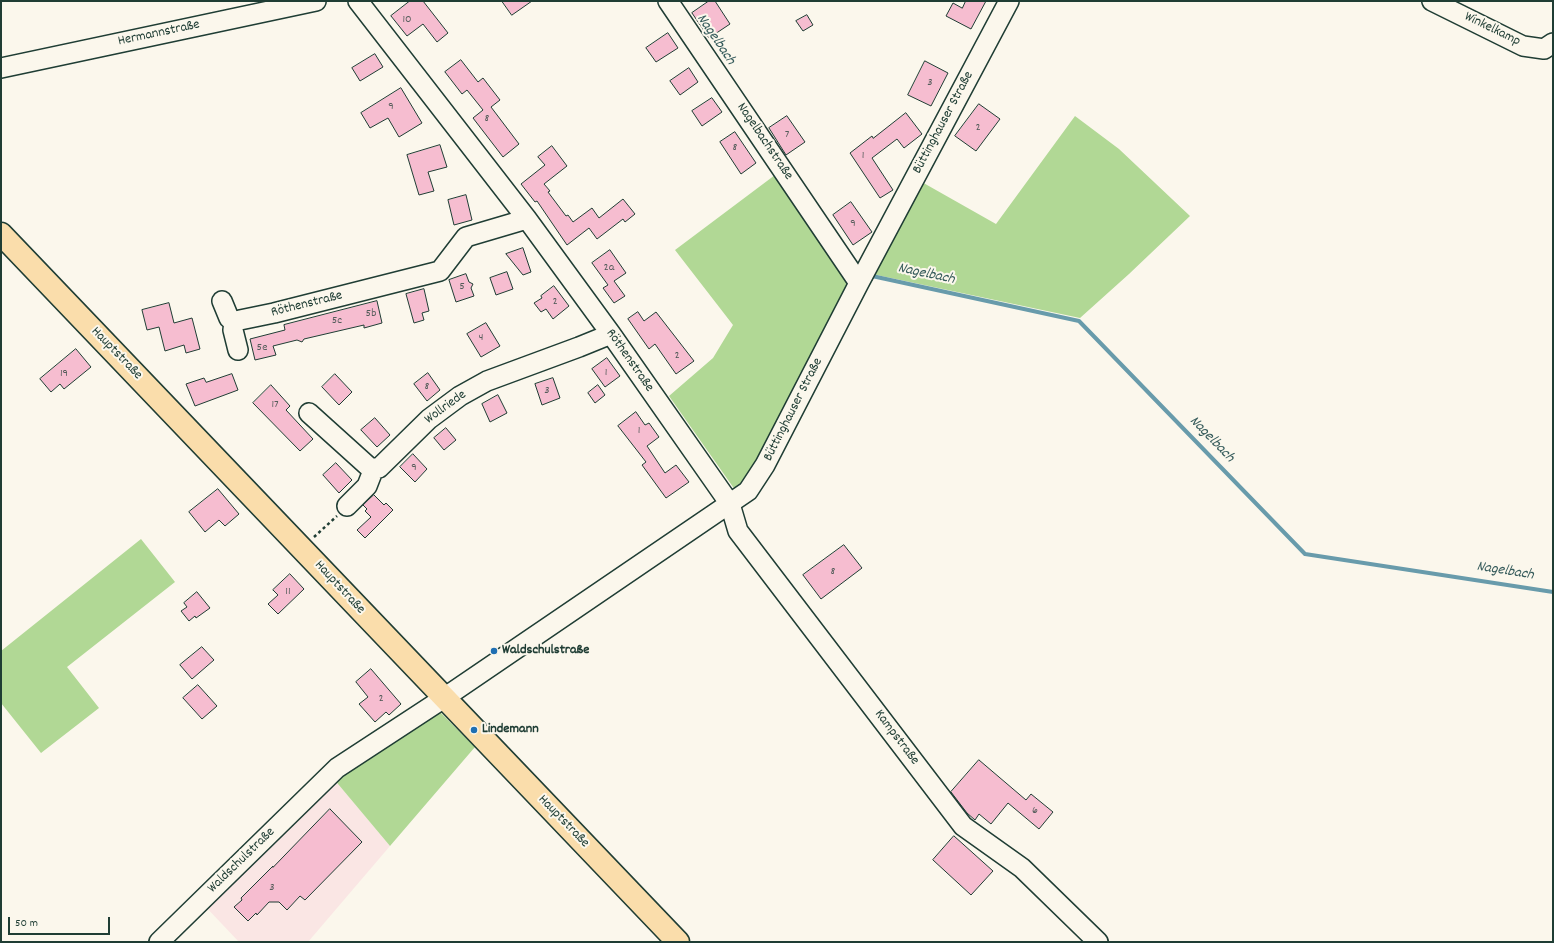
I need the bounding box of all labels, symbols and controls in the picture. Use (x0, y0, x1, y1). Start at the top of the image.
street label: Winkelkamp (1461, 9, 1523, 51)
water label: Nagelbach (691, 11, 739, 69)
house number: 10 (402, 13, 412, 27)
street label: Hermannstraße (117, 17, 201, 51)
street label: Büttinghauser Straße (910, 69, 978, 177)
house number: 3 (927, 76, 933, 90)
house number: 9 (388, 100, 394, 114)
street label: Nagelbachstraße (732, 100, 796, 184)
house number: 8 (485, 112, 489, 126)
house number: 2 (975, 121, 981, 135)
house number: 7 (785, 128, 789, 142)
house number: 8 (733, 141, 737, 155)
house number: 1 (862, 149, 864, 163)
house number: 9 (850, 217, 856, 231)
water label: Nagelbach (896, 260, 956, 290)
house number: 2a (604, 261, 614, 275)
house number: 5 (459, 280, 465, 294)
street label: Röthenstraße (270, 288, 344, 322)
house number: 2 (552, 295, 558, 309)
house number: 5b (366, 307, 376, 321)
house number: 5c (332, 314, 342, 328)
street label: Hauptstraße (87, 324, 145, 384)
street label: Röthenstraße (601, 326, 657, 396)
house number: 4 (479, 331, 483, 345)
house number: 5e (257, 341, 267, 355)
house number: 2 (674, 349, 680, 363)
street label: Büttinghauser Straße (761, 356, 827, 464)
house number: 1 (605, 366, 607, 380)
house number: 19 (60, 367, 68, 381)
house number: 8 (425, 380, 429, 394)
house number: 3 (544, 384, 550, 398)
street label: Wollriede (422, 387, 470, 429)
house number: 17 (271, 398, 279, 412)
water label: Nagelbach (1185, 413, 1237, 467)
house number: 1 (638, 424, 640, 438)
house number: 9 (411, 461, 417, 475)
street label: Hauptstraße (310, 558, 368, 618)
water label: Nagelbach (1475, 559, 1535, 585)
house number: 8 (831, 565, 835, 579)
house number: 11 (285, 585, 291, 599)
place label: Waldschulstraße (502, 643, 589, 659)
marker: Waldschulstraße (489, 646, 499, 656)
house number: 2 (378, 692, 384, 706)
street label: Kampstraße (870, 707, 922, 769)
place label: Lindemann (482, 722, 539, 738)
marker: Lindemann (469, 725, 479, 735)
street label: Hauptstraße (534, 792, 592, 852)
house number: 6 (1032, 804, 1038, 818)
street label: Waldschulstraße (205, 825, 279, 897)
house number: 3 (269, 881, 275, 895)
scale bar (10, 909, 112, 935)
text: 50 m (15, 915, 38, 932)

